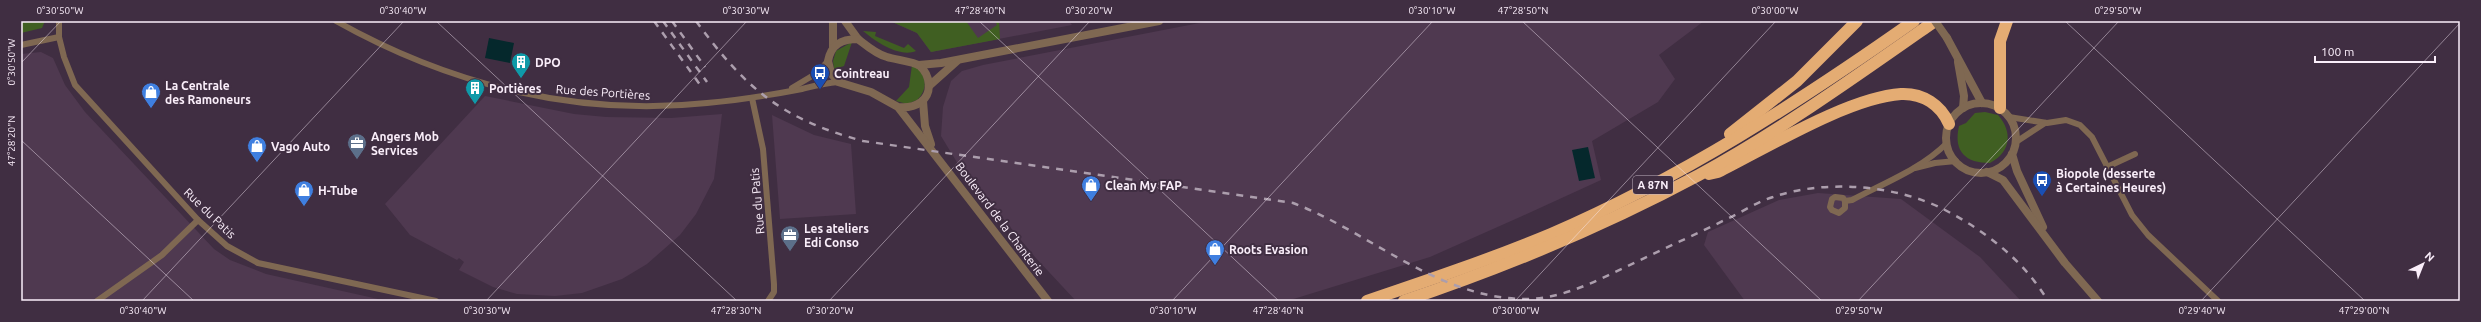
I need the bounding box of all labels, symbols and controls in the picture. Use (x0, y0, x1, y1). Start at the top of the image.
text: 0°30'50"W (36, 5, 84, 16)
text: 0°30'40"W (379, 5, 427, 16)
text: 0°30'30"W (722, 5, 770, 16)
text: 47°28'40"N (955, 5, 1005, 16)
text: 0°30'20"W (1065, 5, 1113, 16)
text: 0°30'10"W (1408, 5, 1456, 16)
text: 47°28'50"N (1498, 5, 1548, 16)
text: 0°30'00"W (1751, 5, 1799, 16)
text: 0°29'50"W (2094, 5, 2142, 16)
text: 0°30'50"W (6, 38, 17, 86)
scale bar (2315, 38, 2435, 64)
text: 100 m (2321, 45, 2354, 58)
building icon: DPO (510, 51, 532, 79)
place label: DPO (535, 56, 561, 69)
bus stop icon: Cointreau (809, 62, 831, 90)
place label: Cointreau (834, 67, 890, 80)
building icon: Portières (464, 77, 486, 105)
place label: La Centrale des Ramoneurs (165, 79, 251, 106)
shop icon: La Centrale des Ramoneurs (140, 81, 162, 109)
place label: Portières (489, 82, 542, 95)
street label: Rue des Portières (555, 82, 651, 102)
text: 47°28'20"N (6, 116, 17, 166)
place label: Angers Mob Services (371, 130, 439, 157)
office icon: Angers Mob Services (346, 132, 368, 160)
shop icon: Vago Auto (246, 135, 268, 163)
place label: Vago Auto (271, 140, 330, 153)
street label: Boulevard de la Chanterie (953, 160, 1047, 278)
street label: Rue du Patis (748, 167, 766, 235)
place label: Biopole (desserte à Certaines Heures) (2056, 167, 2166, 195)
bus stop icon: Biopole (desserte à Certaines Heures) (2031, 169, 2053, 197)
shop icon: Clean My FAP (1080, 174, 1102, 202)
road number: A 87N (1633, 176, 1673, 194)
shop icon: H-Tube (293, 179, 315, 207)
place label: Clean My FAP (1105, 179, 1182, 192)
place label: H-Tube (318, 184, 358, 197)
street label: Rue du Patis (182, 185, 238, 241)
place label: Les ateliers Edi Conso (804, 222, 869, 249)
office icon: Les ateliers Edi Conso (779, 224, 801, 252)
shop icon: Roots Evasion (1204, 238, 1226, 266)
place label: Roots Evasion (1229, 243, 1308, 256)
north arrow (2403, 244, 2443, 284)
text: N (2423, 249, 2437, 264)
text: 0°30'40"W (119, 305, 167, 316)
text: 0°30'30"W (463, 305, 511, 316)
text: 47°28'30"N (711, 305, 761, 316)
text: 0°30'20"W (806, 305, 854, 316)
text: 0°30'10"W (1149, 305, 1197, 316)
text: 47°28'40"N (1253, 305, 1303, 316)
text: 0°30'00"W (1492, 305, 1540, 316)
text: 0°29'50"W (1835, 305, 1883, 316)
text: 0°29'40"W (2178, 305, 2226, 316)
text: 47°29'00"N (2339, 305, 2389, 316)

